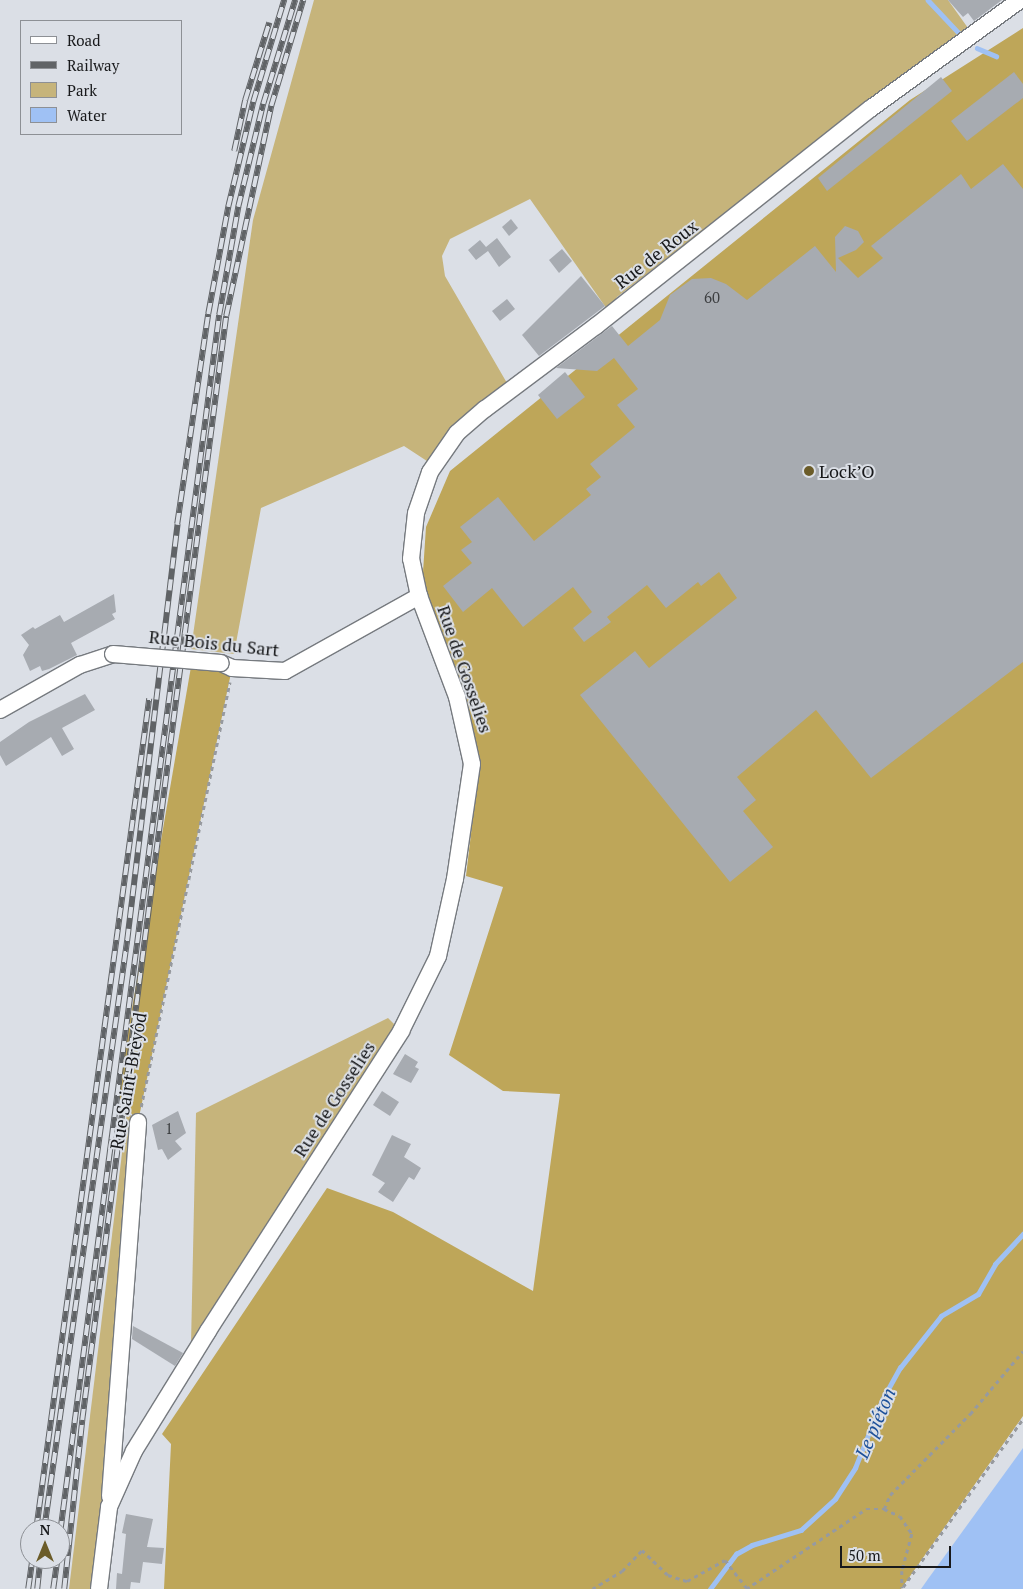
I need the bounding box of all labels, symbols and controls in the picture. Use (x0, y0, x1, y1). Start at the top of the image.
legend (20, 20, 182, 135)
text: Road (67, 30, 100, 50)
text: Railway (67, 55, 119, 75)
text: Park (67, 80, 97, 100)
text: Water (67, 105, 106, 125)
street label: Rue de Roux (610, 215, 702, 293)
house number: 60 (704, 289, 720, 307)
place label: Lock’O (819, 460, 875, 482)
marker: Lock’O (803, 465, 815, 477)
street label: Rue de Gosselies (433, 602, 497, 736)
street label: Rue Bois du Sart (148, 625, 280, 661)
street label: Rue Saint-Brèyôd (105, 1011, 151, 1151)
street label: Rue de Gosselies (289, 1037, 379, 1161)
house number: 1 (165, 1120, 173, 1138)
water label: Le piéton (850, 1384, 900, 1462)
north arrow (20, 1519, 70, 1569)
text: N (40, 1520, 50, 1539)
scale bar (843, 1536, 954, 1568)
text: 50 m (848, 1545, 881, 1565)

